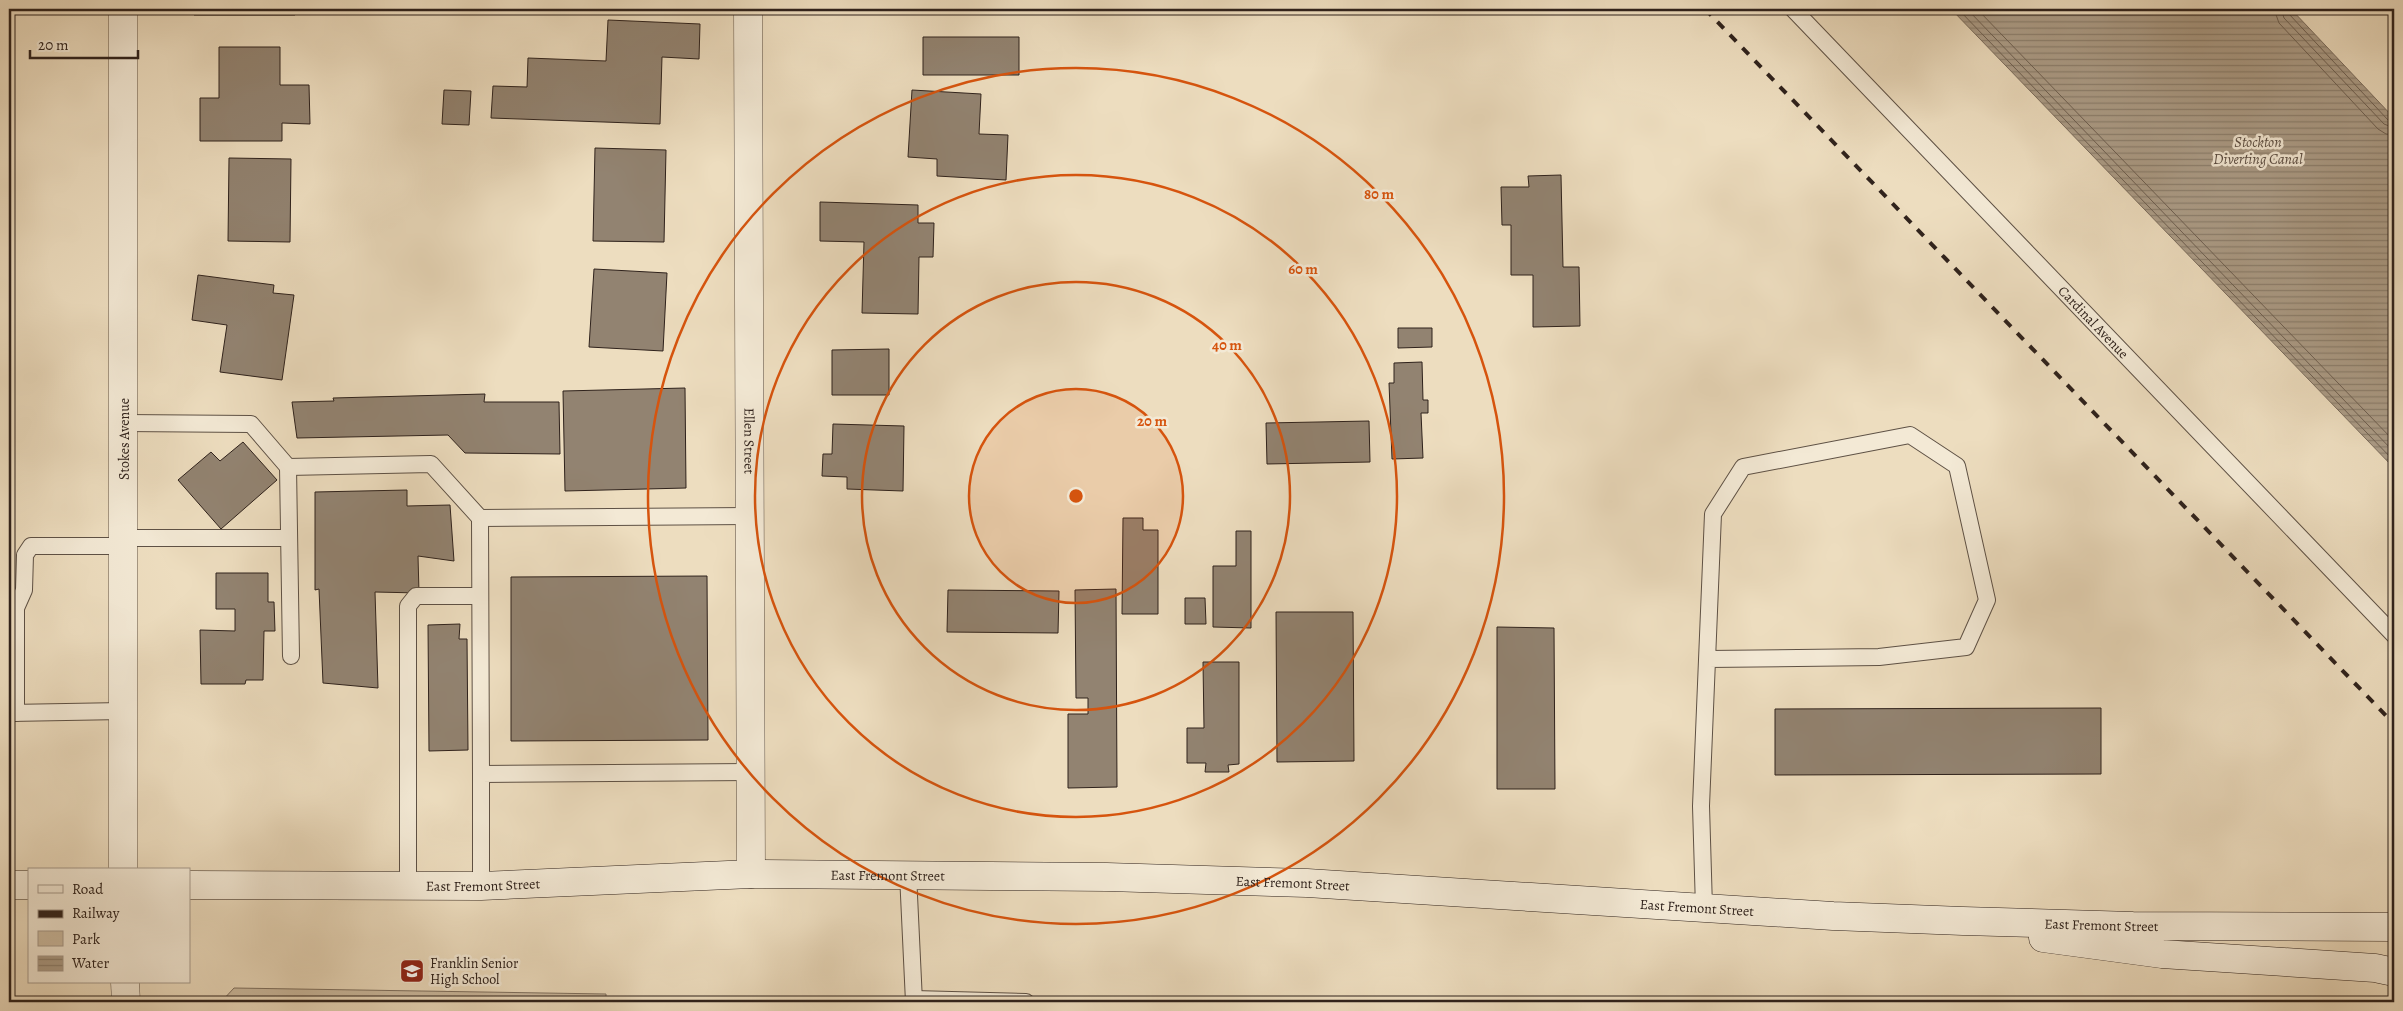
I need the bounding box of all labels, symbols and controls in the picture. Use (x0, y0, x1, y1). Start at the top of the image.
scale bar (30, 28, 138, 60)
text: 20 m (38, 35, 69, 55)
water label: Stockton Diverting Canal (2213, 132, 2303, 169)
text: 80 m (1364, 184, 1394, 204)
text: 60 m (1288, 259, 1318, 279)
street label: Cardinal Avenue (2054, 282, 2133, 363)
text: 40 m (1212, 335, 1242, 355)
street label: Stokes Avenue (115, 398, 134, 480)
street label: Ellen Street (740, 408, 759, 475)
text: 20 m (1137, 411, 1167, 431)
centre of rings (1067, 487, 1085, 505)
street label: East Fremont Street (831, 865, 945, 885)
legend (28, 868, 190, 984)
street label: East Fremont Street (1235, 871, 1351, 895)
street label: East Fremont Street (426, 874, 541, 896)
text: Road (72, 879, 104, 899)
street label: East Fremont Street (1639, 894, 1755, 921)
text: Railway (72, 903, 120, 923)
street label: East Fremont Street (2044, 914, 2159, 936)
text: Park (72, 929, 101, 949)
text: Water (71, 953, 109, 973)
place label: Franklin Senior High School (430, 954, 519, 989)
school or university icon: Franklin Senior High School (399, 958, 425, 984)

